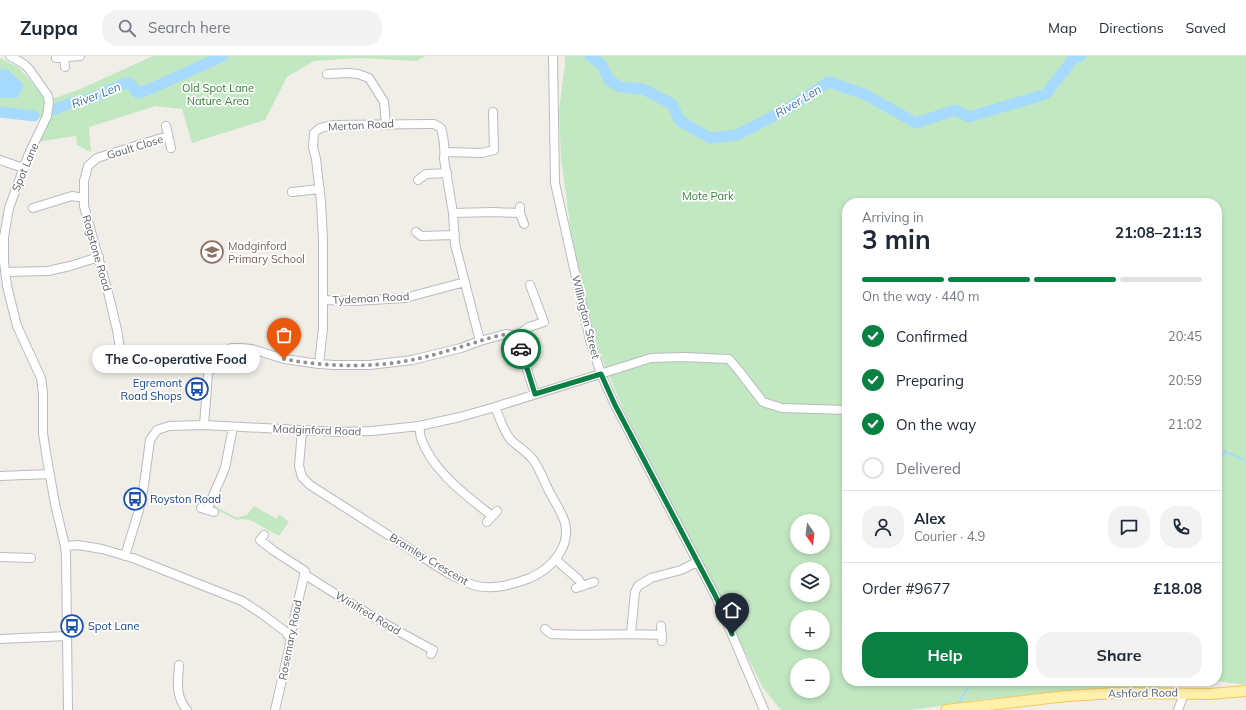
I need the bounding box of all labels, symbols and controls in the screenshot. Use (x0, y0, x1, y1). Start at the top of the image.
search box (102, 10, 382, 46)
text: Zuppa (20, 16, 78, 40)
icon: search (116, 17, 138, 39)
text: Search here (148, 18, 230, 37)
text: Map (1048, 19, 1077, 37)
text: Directions (1099, 19, 1164, 37)
text: Saved (1186, 19, 1226, 37)
water label: River Len (69, 79, 123, 111)
park label: Old Spot Lane Nature Area (182, 81, 254, 108)
water label: River Len (772, 81, 824, 121)
street label: Merton Road (328, 116, 394, 134)
street label: Gault Close (105, 132, 165, 162)
street label: Spot Lane (9, 141, 41, 193)
park label: Mote Park (682, 189, 734, 203)
text: Arriving in (862, 209, 924, 225)
street label: Ragstone Road (79, 213, 115, 293)
text: 3 min (862, 223, 931, 256)
text: 21:08–21:13 (1115, 223, 1202, 242)
school or university icon: Madginford Primary School (199, 239, 225, 265)
place label: Madginford Primary School (228, 239, 305, 266)
street label: Willington Street (569, 274, 603, 360)
text: On the way · 440 m (862, 288, 979, 304)
street label: Tydeman Road (332, 289, 410, 307)
pin (267, 318, 301, 359)
icon: bag (273, 324, 295, 346)
icon: check (862, 325, 884, 347)
text: Confirmed (896, 327, 967, 346)
text: 20:45 (1168, 328, 1202, 344)
courier (501, 329, 541, 369)
icon: car (510, 338, 532, 360)
callout: The Co-operative Food (92, 345, 260, 373)
text: The Co-operative Food (105, 351, 247, 367)
icon: check (862, 369, 884, 391)
text: Preparing (896, 371, 964, 390)
text: 20:59 (1168, 372, 1202, 388)
place label: Egremont Road Shops (121, 376, 182, 403)
bus stop icon: Egremont Road Shops (184, 376, 210, 402)
icon: check (862, 413, 884, 435)
text: On the way (896, 415, 976, 434)
text: 21:02 (1168, 416, 1202, 432)
street label: Madginford Road (273, 421, 361, 439)
text: Delivered (896, 459, 961, 478)
bus stop icon: Royston Road (122, 486, 148, 512)
place label: Royston Road (150, 492, 221, 506)
button: person (862, 506, 904, 548)
button: chat (1108, 506, 1150, 548)
button: phone (1160, 506, 1202, 548)
text: Alex (914, 509, 946, 528)
north arrow (790, 514, 830, 554)
map controls (790, 514, 830, 698)
text: Courier · 4.9 (914, 528, 985, 544)
street label: Bramley Crescent (387, 530, 471, 588)
button: layers (790, 562, 830, 602)
text: Order #9677 (862, 579, 950, 598)
text: £18.08 (1153, 579, 1202, 598)
street label: Winifred Road (333, 588, 403, 638)
pin (715, 593, 749, 634)
street label: Rosemary Road (275, 599, 305, 681)
icon: home (721, 599, 743, 621)
button: + (790, 610, 830, 650)
bus stop icon: Spot Lane (59, 613, 85, 639)
place label: Spot Lane (88, 619, 139, 633)
button: Help (862, 632, 1028, 678)
button: Share (1036, 632, 1202, 678)
button: − (790, 658, 830, 698)
street label: Ashford Road (1108, 685, 1178, 701)

